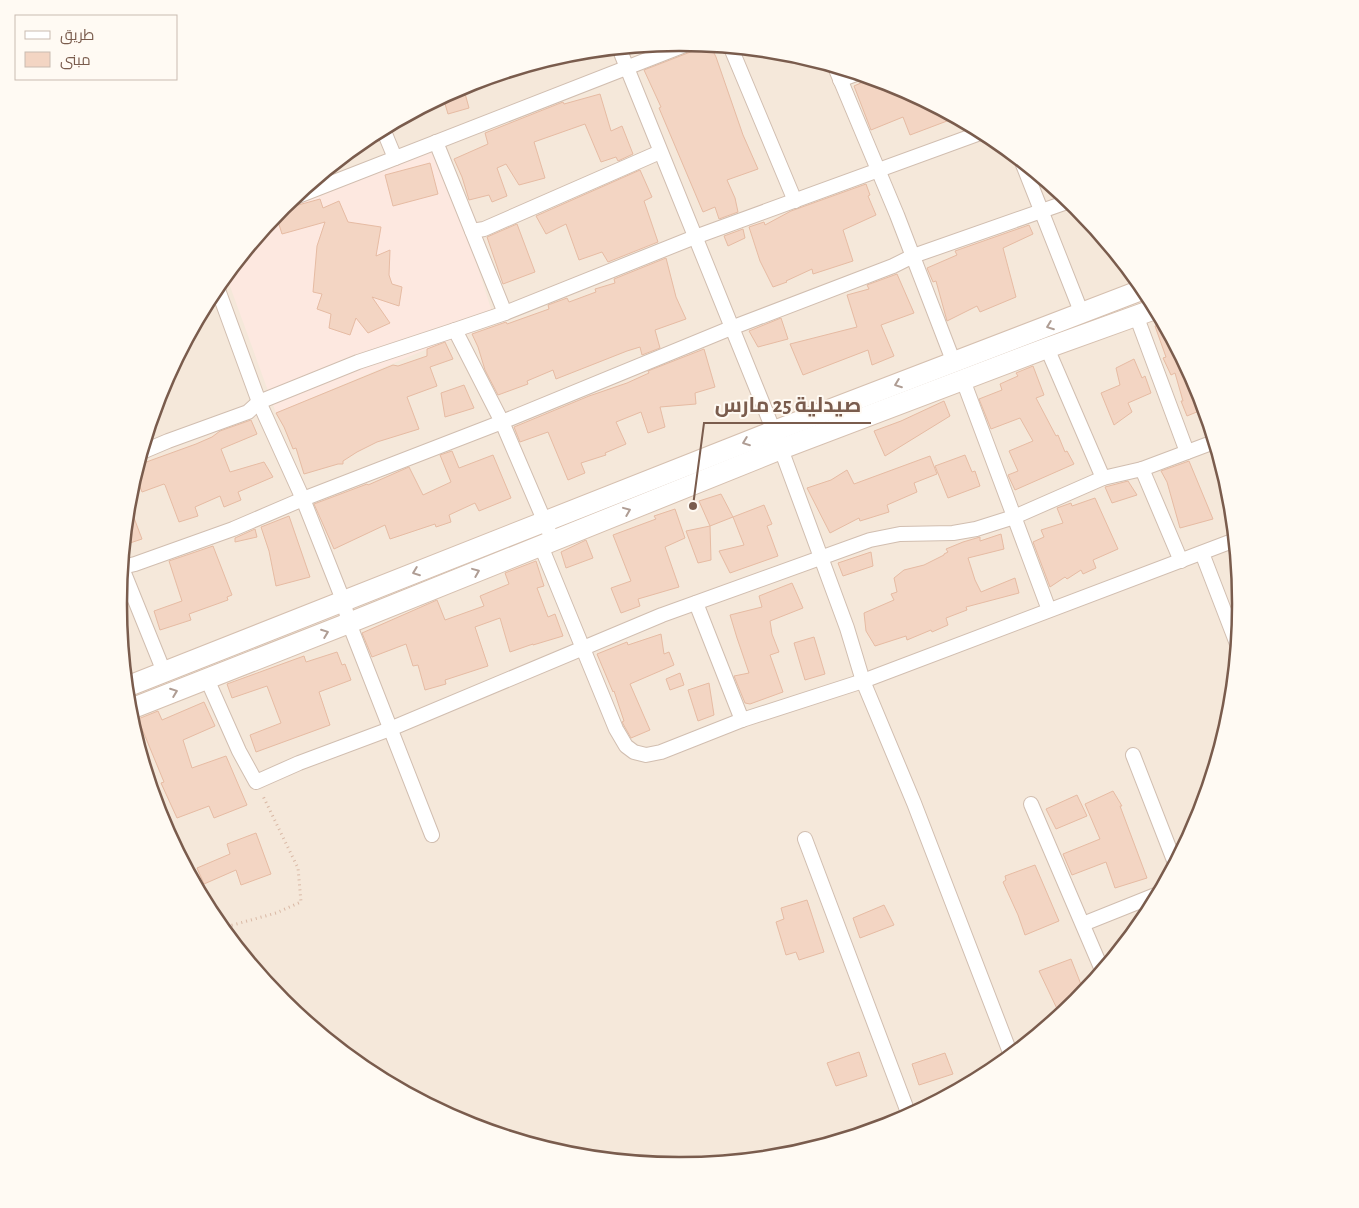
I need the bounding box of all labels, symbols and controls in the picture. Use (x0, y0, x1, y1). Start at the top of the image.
legend (15, 15, 178, 80)
text: طريق (60, 28, 94, 45)
text: مبنى (60, 53, 91, 70)
one-way arrow (1046, 320, 1055, 330)
one-way arrow (894, 378, 903, 388)
callout: صيدلية 25 مارس (704, 387, 871, 423)
text: صيدلية 25 مارس (715, 395, 861, 417)
one-way arrow (742, 436, 751, 446)
one-way arrow (622, 507, 630, 517)
one-way arrow (412, 566, 421, 576)
one-way arrow (471, 568, 480, 578)
one-way arrow (320, 628, 329, 639)
one-way arrow (169, 688, 178, 698)

